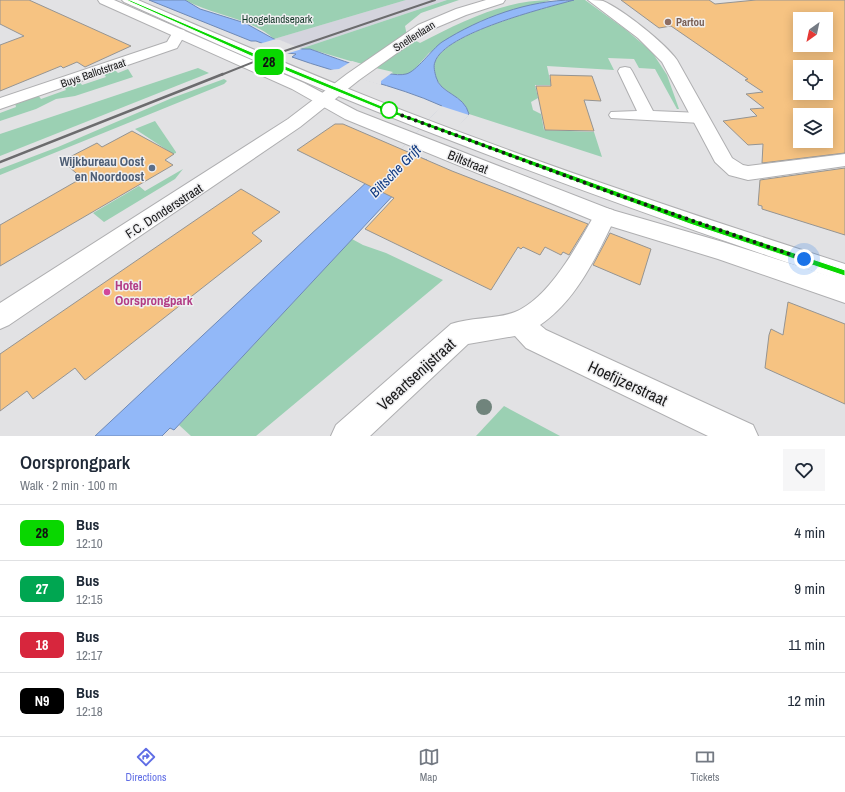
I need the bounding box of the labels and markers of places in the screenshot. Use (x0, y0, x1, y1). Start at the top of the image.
place label: Partou (676, 15, 705, 29)
marker: Partou (663, 17, 673, 27)
unlabelled marker (380, 101, 398, 119)
place label: Wijkbureau Oost en Noordoost (59, 153, 144, 185)
marker: Wijkbureau Oost en Noordoost (147, 163, 157, 173)
place label: Hotel Oorsprongpark (115, 277, 193, 309)
marker: Hotel Oorsprongpark (102, 287, 112, 297)

